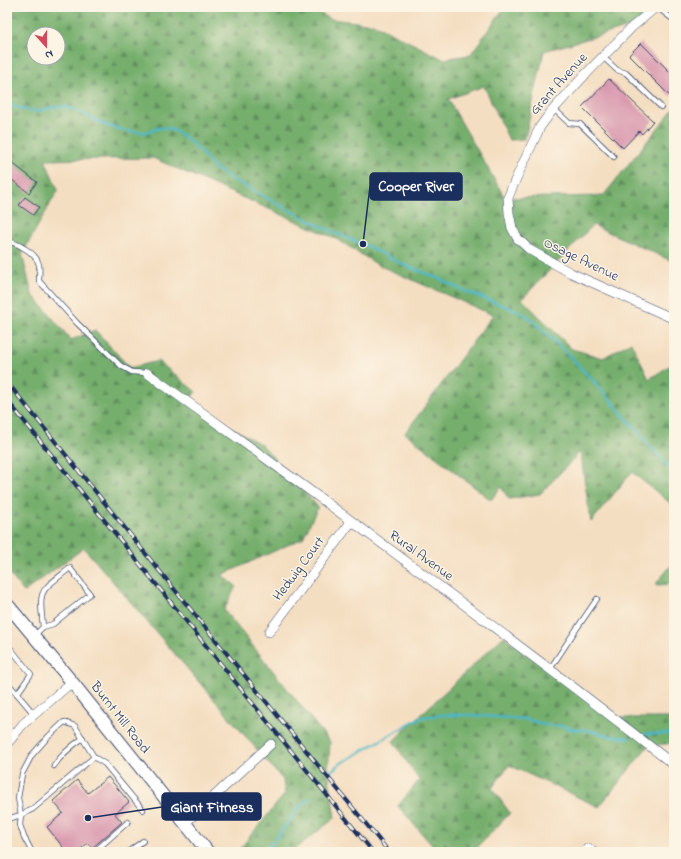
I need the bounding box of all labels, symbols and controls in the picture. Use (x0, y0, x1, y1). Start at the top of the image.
north arrow (26, 26, 66, 66)
text: N (43, 46, 56, 63)
street label: Grant Avenue (525, 48, 593, 120)
callout: Cooper River (370, 173, 462, 200)
text: Cooper River (378, 176, 454, 198)
street label: Osage Avenue (539, 233, 623, 289)
street label: Rural Avenue (384, 525, 458, 587)
street label: Hedwig Court (268, 532, 331, 606)
street label: Burnt Mill Road (84, 677, 155, 759)
callout: Giant Fitness (162, 793, 261, 820)
text: Giant Fitness (170, 797, 254, 819)

